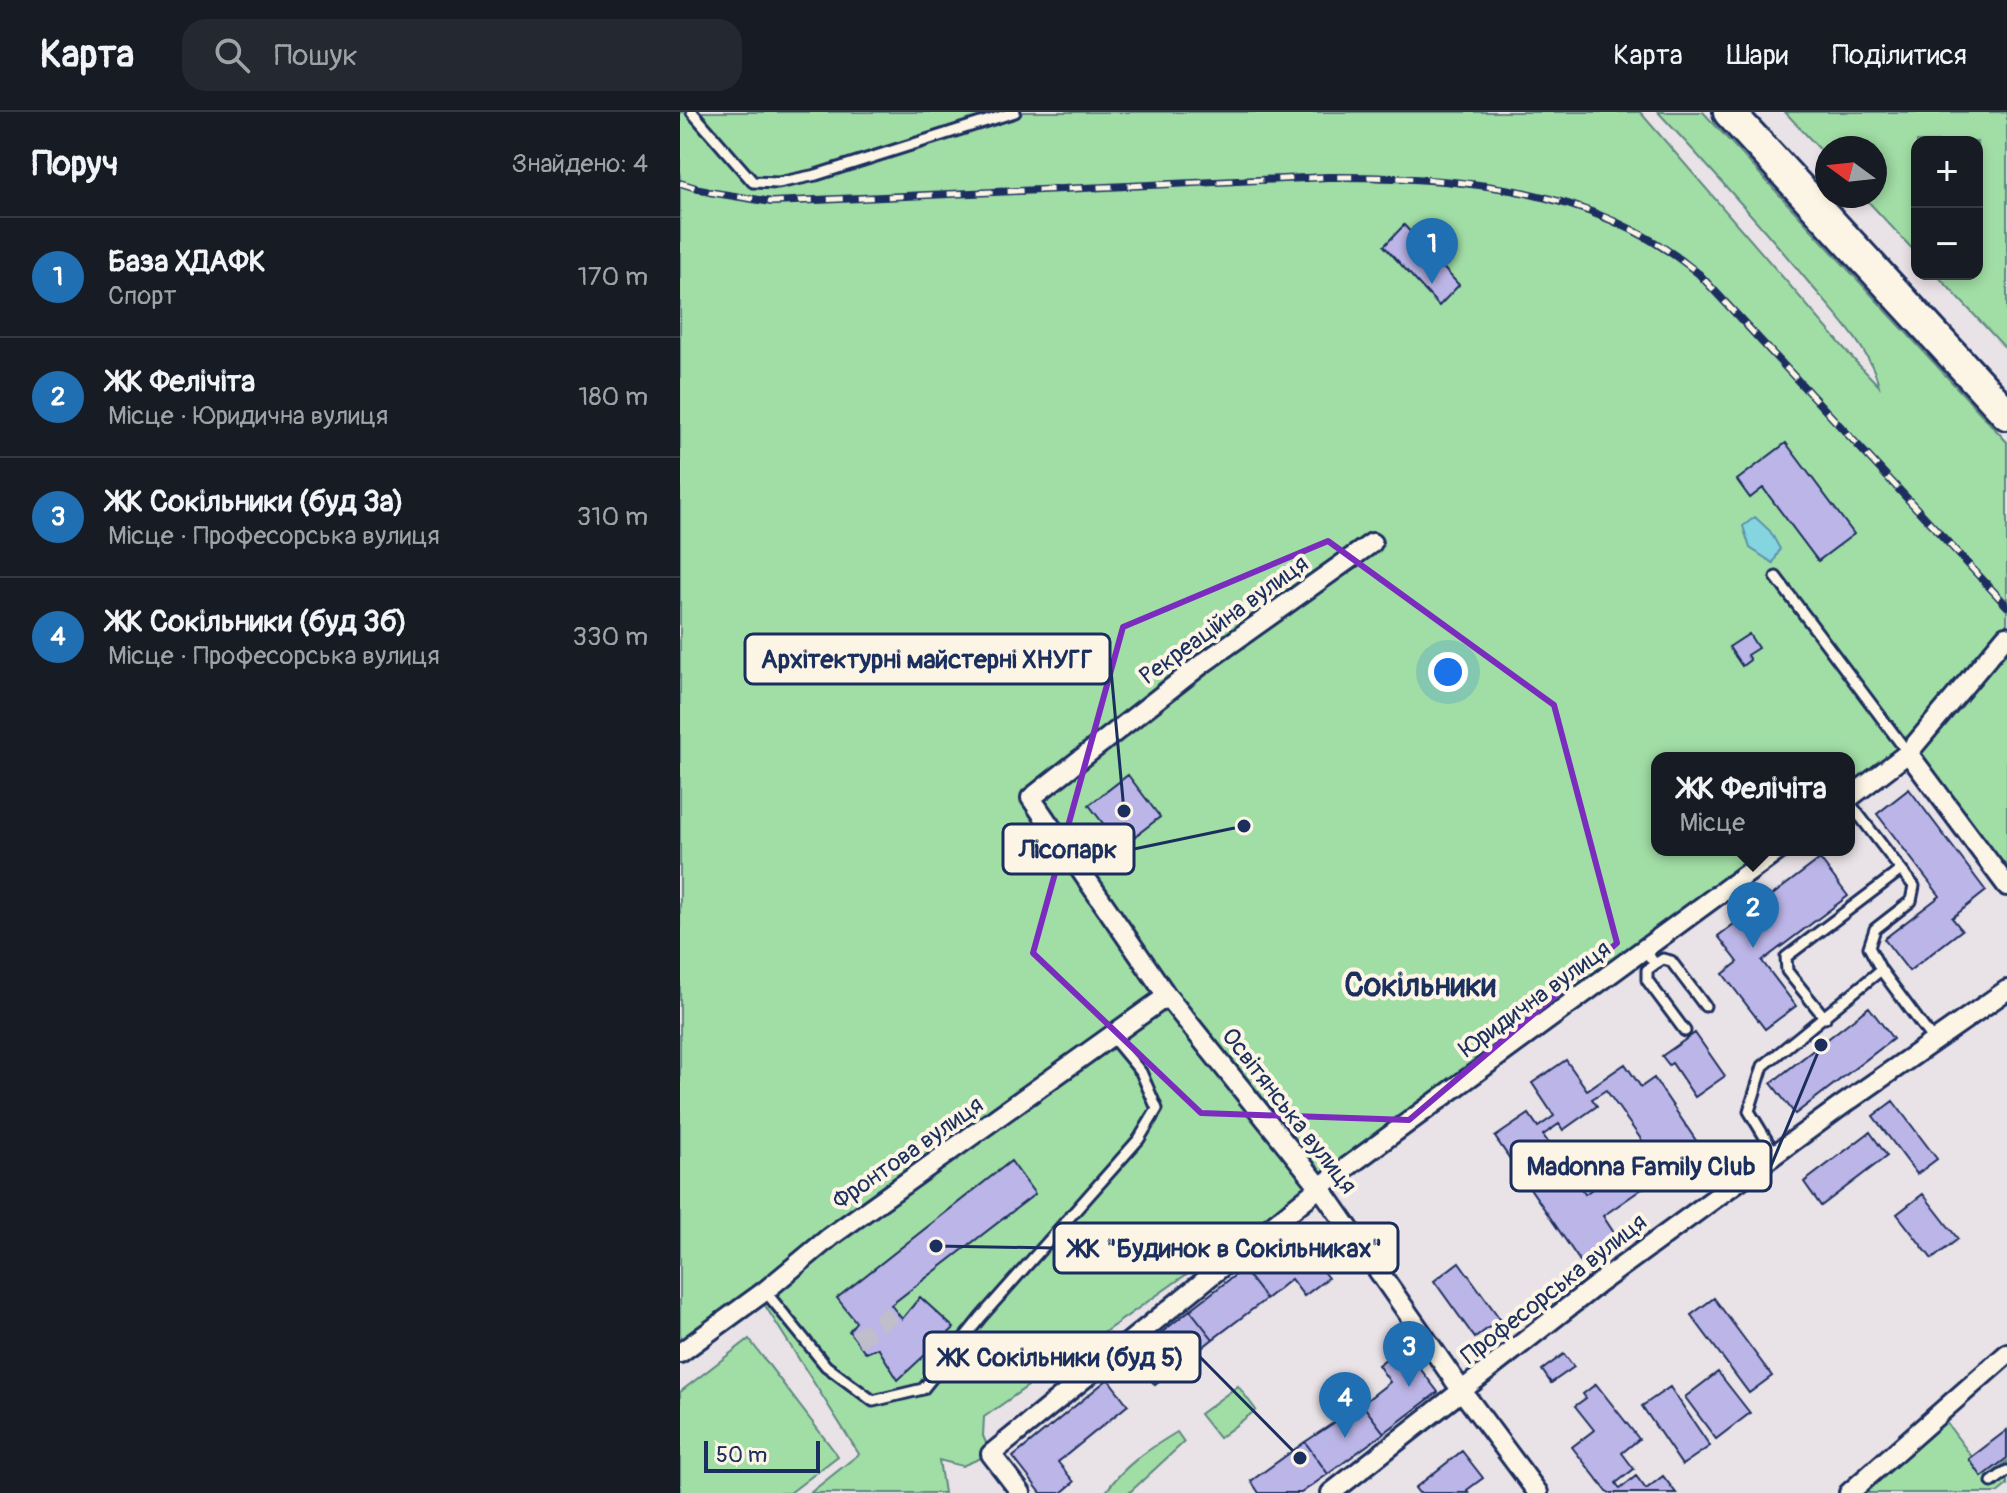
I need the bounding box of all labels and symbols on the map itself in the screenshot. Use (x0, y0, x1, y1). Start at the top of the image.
north arrow (1815, 136, 1887, 208)
pin: 1 (1406, 218, 1458, 284)
street label: Рекреаційна вулиця (1134, 549, 1314, 691)
callout: Архітектурні майстерні ХНУГГ (745, 634, 1110, 684)
text: Архітектурні майстерні ХНУГГ (761, 644, 1093, 676)
your location (1428, 652, 1468, 692)
callout: Лісопарк (1003, 824, 1134, 874)
text: Лісопарк (1018, 834, 1117, 866)
pin: 2 (1727, 882, 1779, 948)
street label: Юридична вулиця (1454, 934, 1616, 1064)
district label: Сокільники (1344, 966, 1497, 1006)
street label: Освітянська вулиця (1215, 1022, 1363, 1200)
street label: Фронтова вулиця (827, 1090, 989, 1216)
callout: Madonna Family Club (1511, 1141, 1771, 1191)
text: Madonna Family Club (1527, 1151, 1756, 1183)
street label: Професорська вулиця (1455, 1208, 1653, 1370)
callout: ЖК "Будинок в Сокільниках" (1054, 1223, 1398, 1273)
text: ЖК "Будинок в Сокільниках" (1066, 1233, 1382, 1265)
pin: 3 (1383, 1321, 1435, 1387)
callout: ЖК Сокільники (буд 5) (924, 1332, 1200, 1382)
text: ЖК Сокільники (буд 5) (936, 1342, 1184, 1374)
pin: 4 (1319, 1372, 1371, 1438)
scale bar (704, 1437, 820, 1473)

